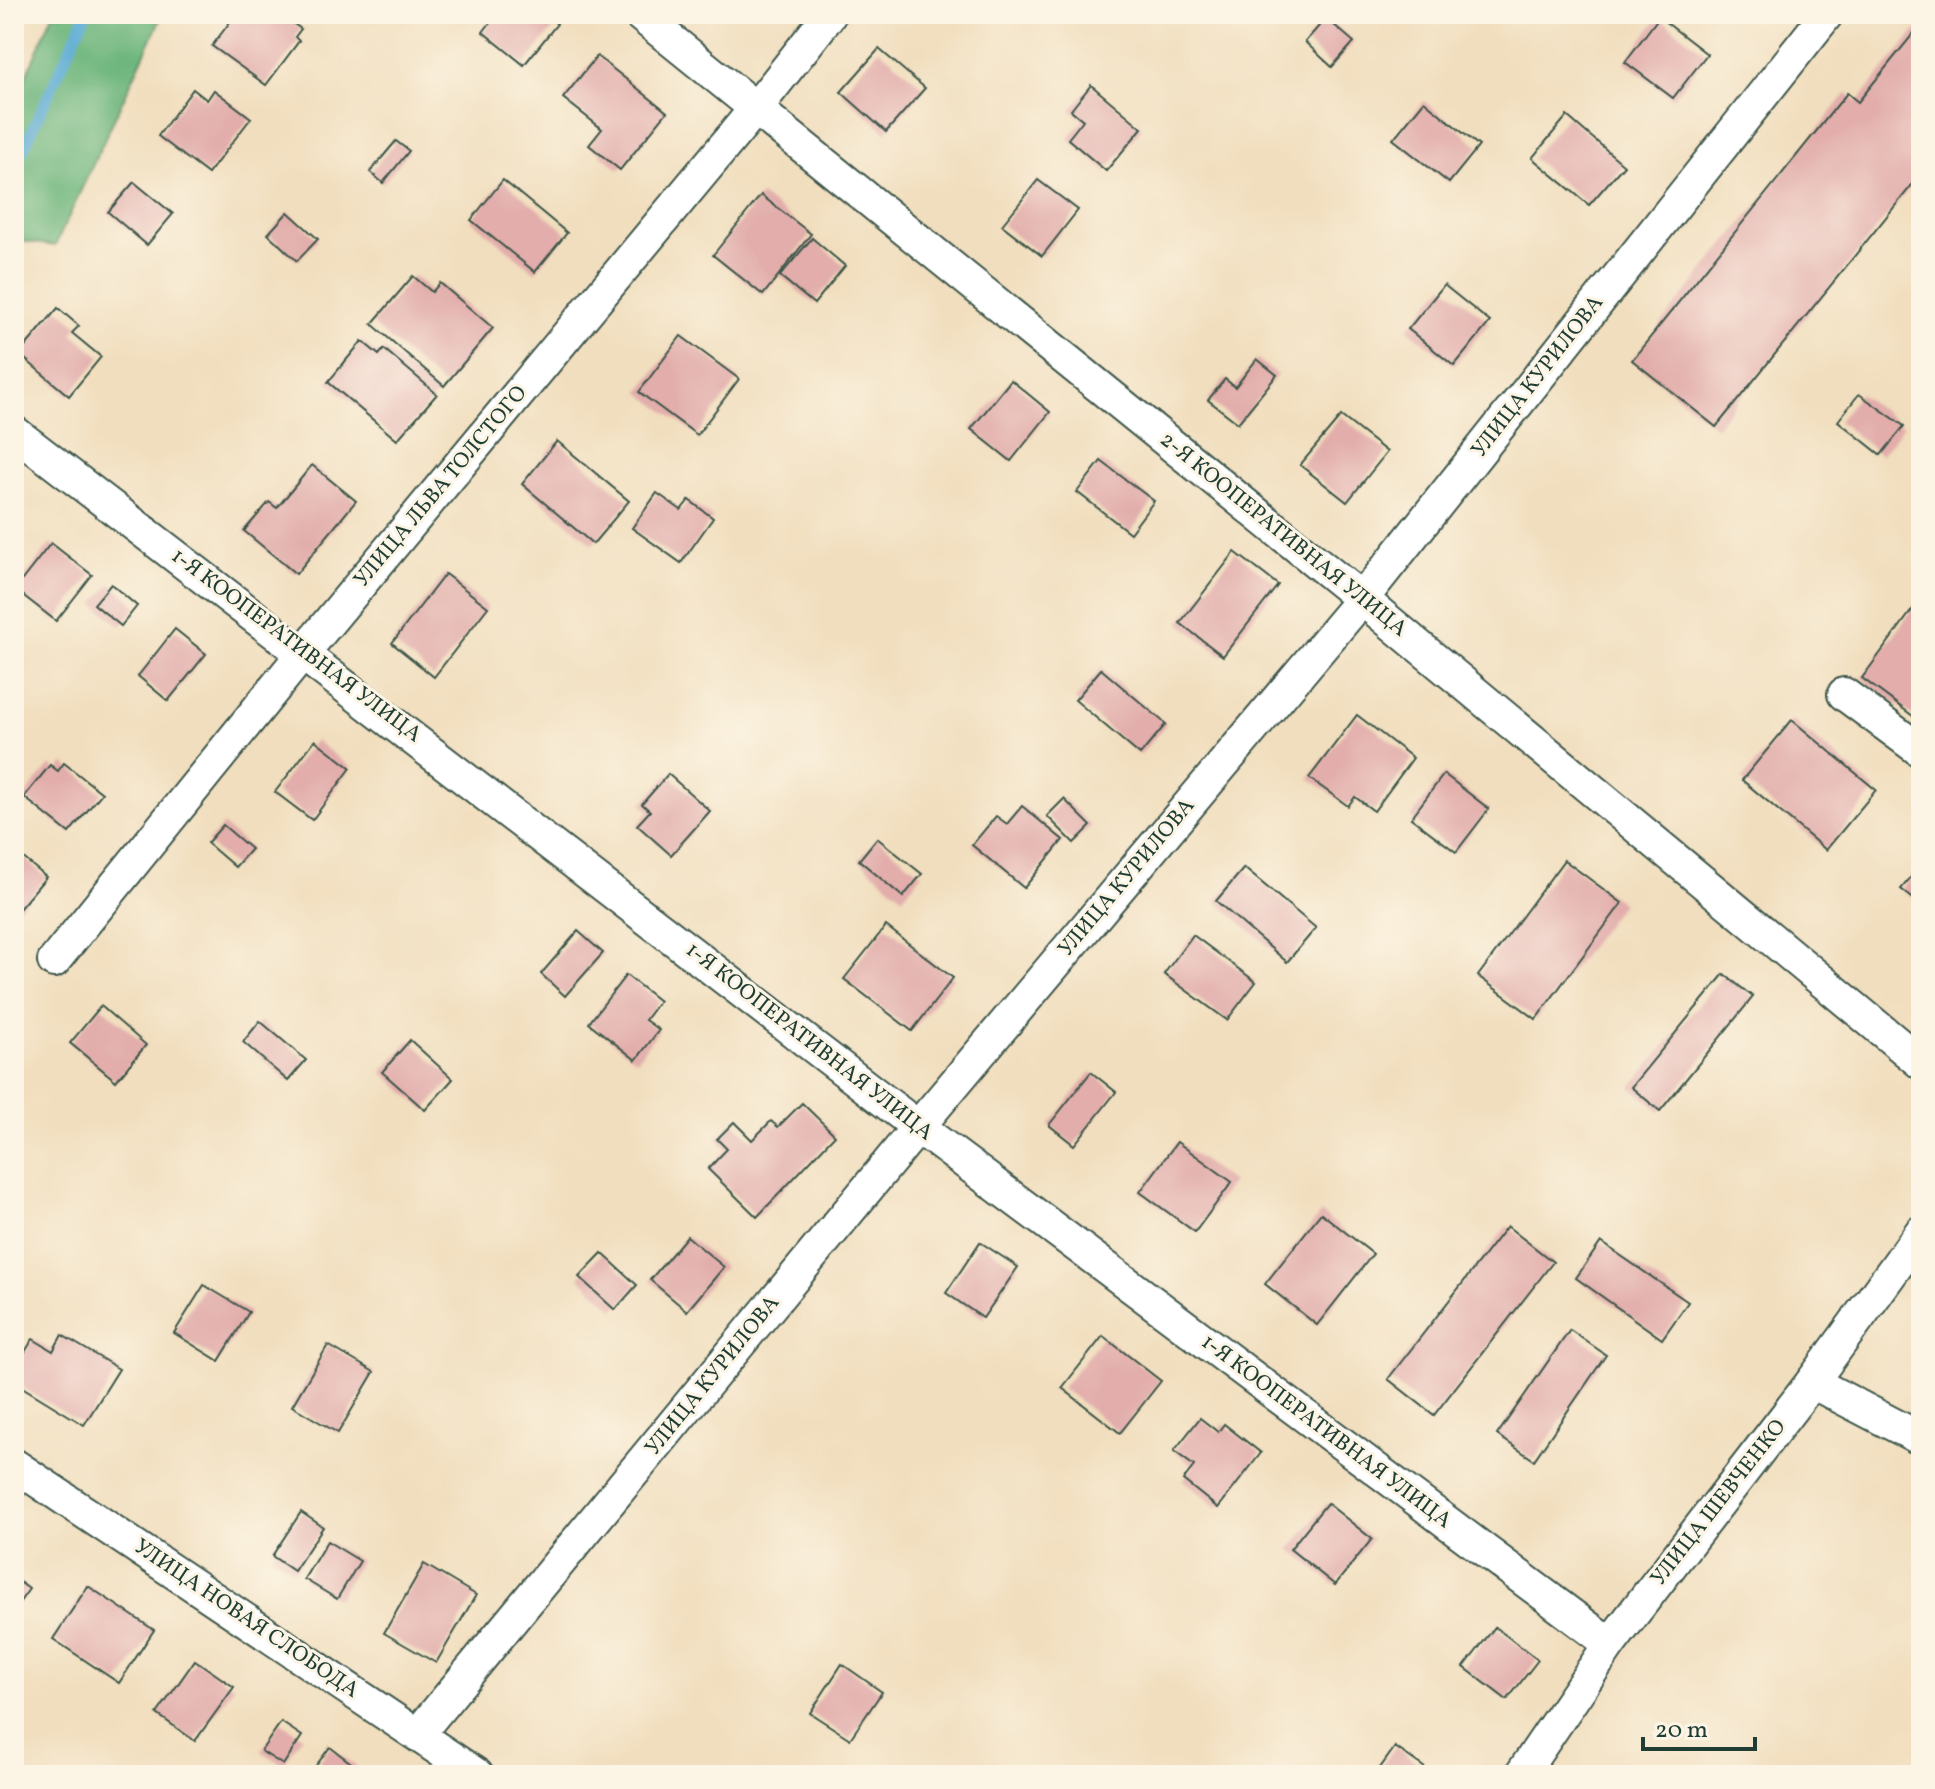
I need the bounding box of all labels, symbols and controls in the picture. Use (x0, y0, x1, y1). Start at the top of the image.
street label: УЛИЦА КУРИЛОВА (1465, 289, 1611, 465)
street label: УЛИЦА ЛЬВА ТОЛСТОГО (347, 379, 535, 595)
street label: 2-Я КООПЕРАТИВНАЯ УЛИЦА (1153, 425, 1413, 645)
street label: 1-Я КООПЕРАТИВНАЯ УЛИЦА (164, 541, 428, 751)
street label: УЛИЦА КУРИЛОВА (1051, 792, 1203, 964)
street label: 1-Я КООПЕРАТИВНАЯ УЛИЦА (679, 935, 939, 1149)
street label: УЛИЦА КУРИЛОВА (638, 1289, 788, 1463)
street label: 1-Я КООПЕРАТИВНАЯ УЛИЦА (1194, 1327, 1458, 1537)
street label: УЛИЦА ШЕВЧЕНКО (1644, 1413, 1794, 1593)
street label: УЛИЦА НОВАЯ СЛОБОДА (127, 1532, 365, 1706)
scale bar (1643, 1701, 1755, 1751)
text: 20 m (1655, 1714, 1708, 1748)

